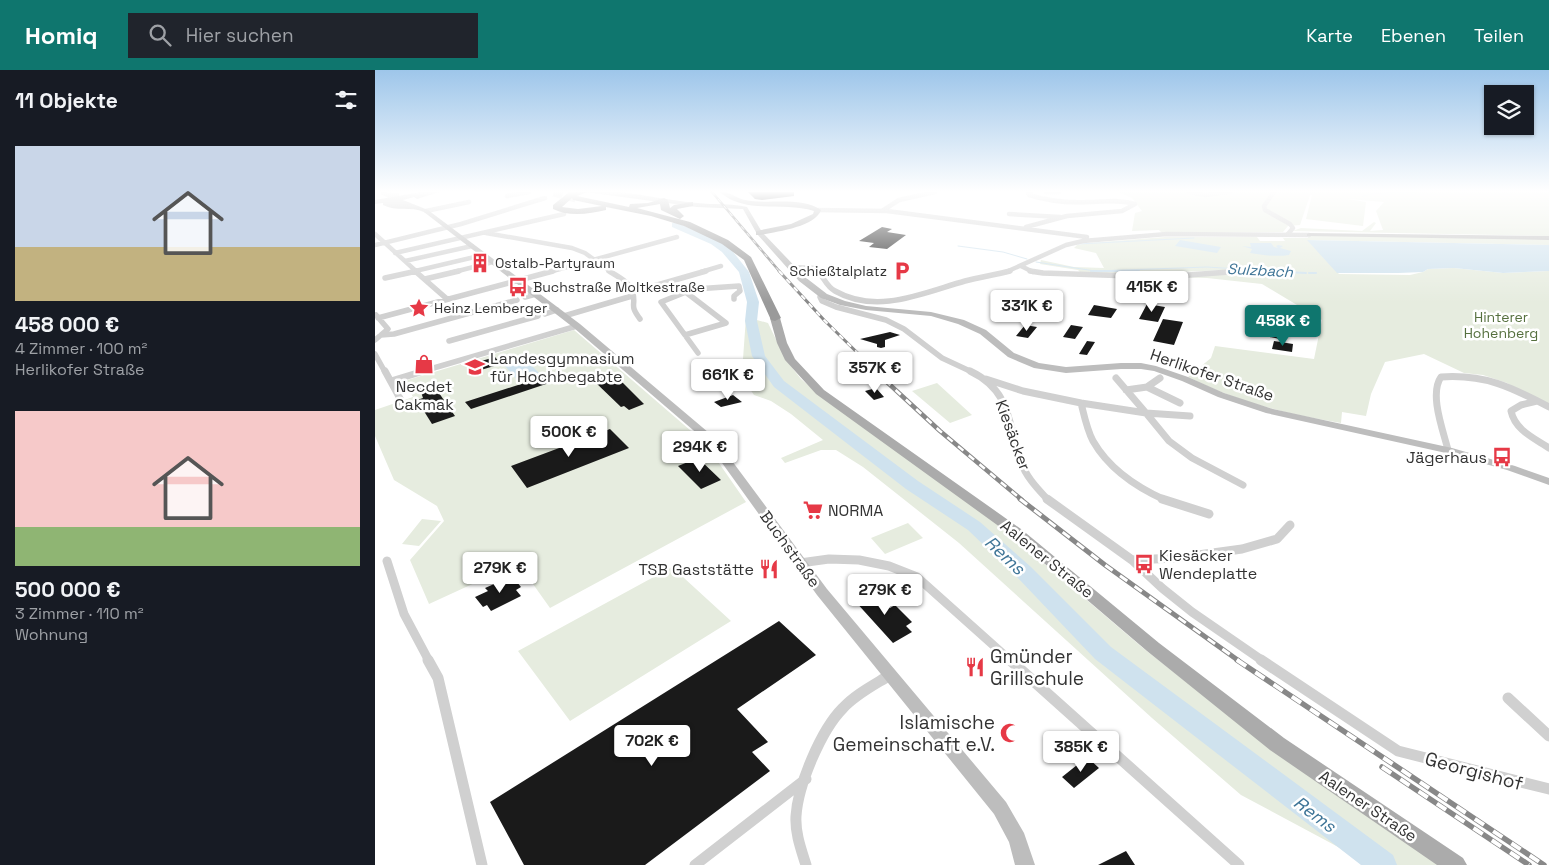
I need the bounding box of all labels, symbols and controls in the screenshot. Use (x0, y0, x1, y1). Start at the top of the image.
search box (128, 13, 478, 58)
text: Homiq (25, 20, 98, 51)
icon: search (146, 21, 174, 49)
text: Hier suchen (186, 23, 294, 48)
text: Karte (1306, 24, 1353, 47)
text: Ebenen (1381, 24, 1446, 47)
text: Teilen (1474, 24, 1524, 47)
map controls (1484, 85, 1534, 135)
button: layers (1484, 85, 1534, 135)
icon: filters (332, 86, 360, 114)
text: 11 Objekte (15, 87, 118, 114)
icon: home (143, 178, 233, 268)
building icon: Ostalb-Partyraum (469, 252, 491, 274)
place label: Ostalb-Partyraum (495, 254, 615, 272)
water label: Sulzbach (1226, 259, 1294, 281)
parking icon: Schießtalplatz (891, 260, 913, 282)
place label: Schießtalplatz (790, 262, 887, 280)
pin: 415K € (1111, 270, 1193, 313)
bus stop icon: Buchstraße Moltkestraße (507, 276, 529, 298)
text: 415K € (1126, 276, 1178, 297)
place label: Buchstraße Moltkestraße (533, 278, 705, 296)
pin: 331K € (986, 290, 1068, 332)
text: 331K € (1001, 295, 1053, 316)
place icon: Heinz Lemberger (408, 297, 430, 319)
place label: Heinz Lemberger (434, 299, 547, 317)
pin: 458K € (1242, 304, 1324, 347)
park label: Hinterer Hohenberg (1464, 308, 1538, 342)
text: 458K € (1256, 310, 1310, 331)
text: 458 000 € (15, 311, 119, 338)
text: 4 Zimmer · 100 m² (15, 338, 147, 359)
street label: Herlikofer Straße (1147, 344, 1277, 406)
place label: Landesgymnasium für Hochbegabte (490, 348, 635, 387)
pin: 357K € (834, 352, 916, 394)
shop icon: Necdet Cakmak (413, 353, 435, 375)
school or university icon: Landesgymnasium für Hochbegabte (464, 356, 486, 378)
text: 357K € (849, 357, 901, 378)
pin: 661K € (687, 358, 769, 401)
text: Herlikofer Straße (15, 359, 145, 380)
text: 661K € (702, 364, 754, 385)
place label: Necdet Cakmak (394, 376, 454, 415)
street label: Kiesäcker (991, 397, 1035, 473)
pin: 500K € (528, 416, 610, 458)
text: 500K € (541, 421, 597, 442)
pin: 294K € (659, 430, 741, 473)
text: 294K € (673, 436, 727, 457)
icon: home (143, 443, 233, 533)
bus stop icon: Jägerhaus (1491, 446, 1513, 468)
place label: Jägerhaus (1406, 447, 1487, 468)
supermarket icon: NORMA (802, 499, 824, 521)
place label: NORMA (828, 500, 883, 521)
street label: Buchstraße (755, 506, 825, 592)
street label: Aalener Straße (996, 515, 1098, 603)
water label: Rems (980, 531, 1030, 580)
place label: Kiesäcker Wendeplatte (1159, 545, 1257, 584)
pin: 279K € (459, 552, 541, 594)
bus stop icon: Kiesäcker Wendeplatte (1133, 553, 1155, 575)
text: 279K € (473, 557, 527, 578)
restaurant icon: TSB Gaststätte (758, 558, 780, 580)
place label: TSB Gaststätte (638, 559, 754, 580)
pin: 279K € (844, 574, 926, 616)
text: 500 000 € (15, 576, 121, 603)
text: 279K € (858, 579, 912, 600)
text: 3 Zimmer · 110 m² (15, 603, 144, 624)
text: Wohnung (15, 624, 88, 645)
place label: Gmünder Grillschule (990, 644, 1084, 691)
restaurant icon: Gmünder Grillschule (964, 656, 986, 678)
place label: Islamische Gemeinschaft e.V. (833, 710, 995, 757)
mosque icon: Islamische Gemeinschaft e.V. (999, 722, 1021, 744)
pin: 702K € (611, 724, 693, 767)
text: 702K € (625, 730, 679, 751)
pin: 385K € (1040, 730, 1122, 773)
text: 385K € (1054, 736, 1108, 757)
street label: Georgishof (1422, 746, 1526, 796)
street label: Aalener Straße (1315, 765, 1421, 847)
water label: Rems (1289, 791, 1341, 838)

